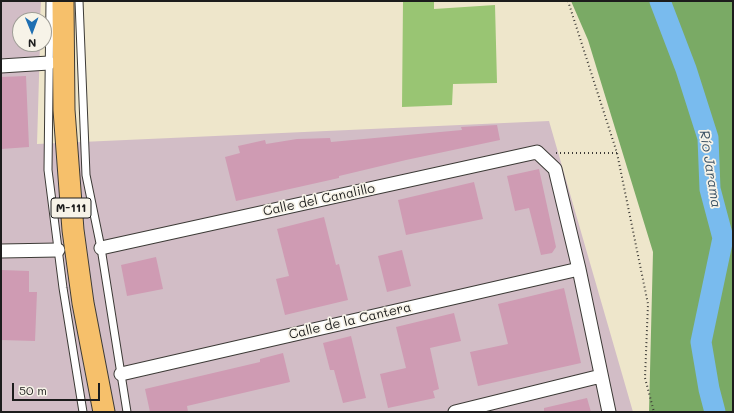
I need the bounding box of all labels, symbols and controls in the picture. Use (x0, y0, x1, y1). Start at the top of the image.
north arrow (12, 12, 52, 52)
text: N (28, 36, 37, 51)
water label: Río Jarama (696, 129, 724, 209)
street label: Calle del Canalillo (262, 181, 376, 219)
road number: M-111 (51, 198, 91, 218)
street label: Calle de la Cantera (287, 299, 413, 343)
scale bar (14, 375, 102, 401)
text: 50 m (19, 382, 47, 398)

